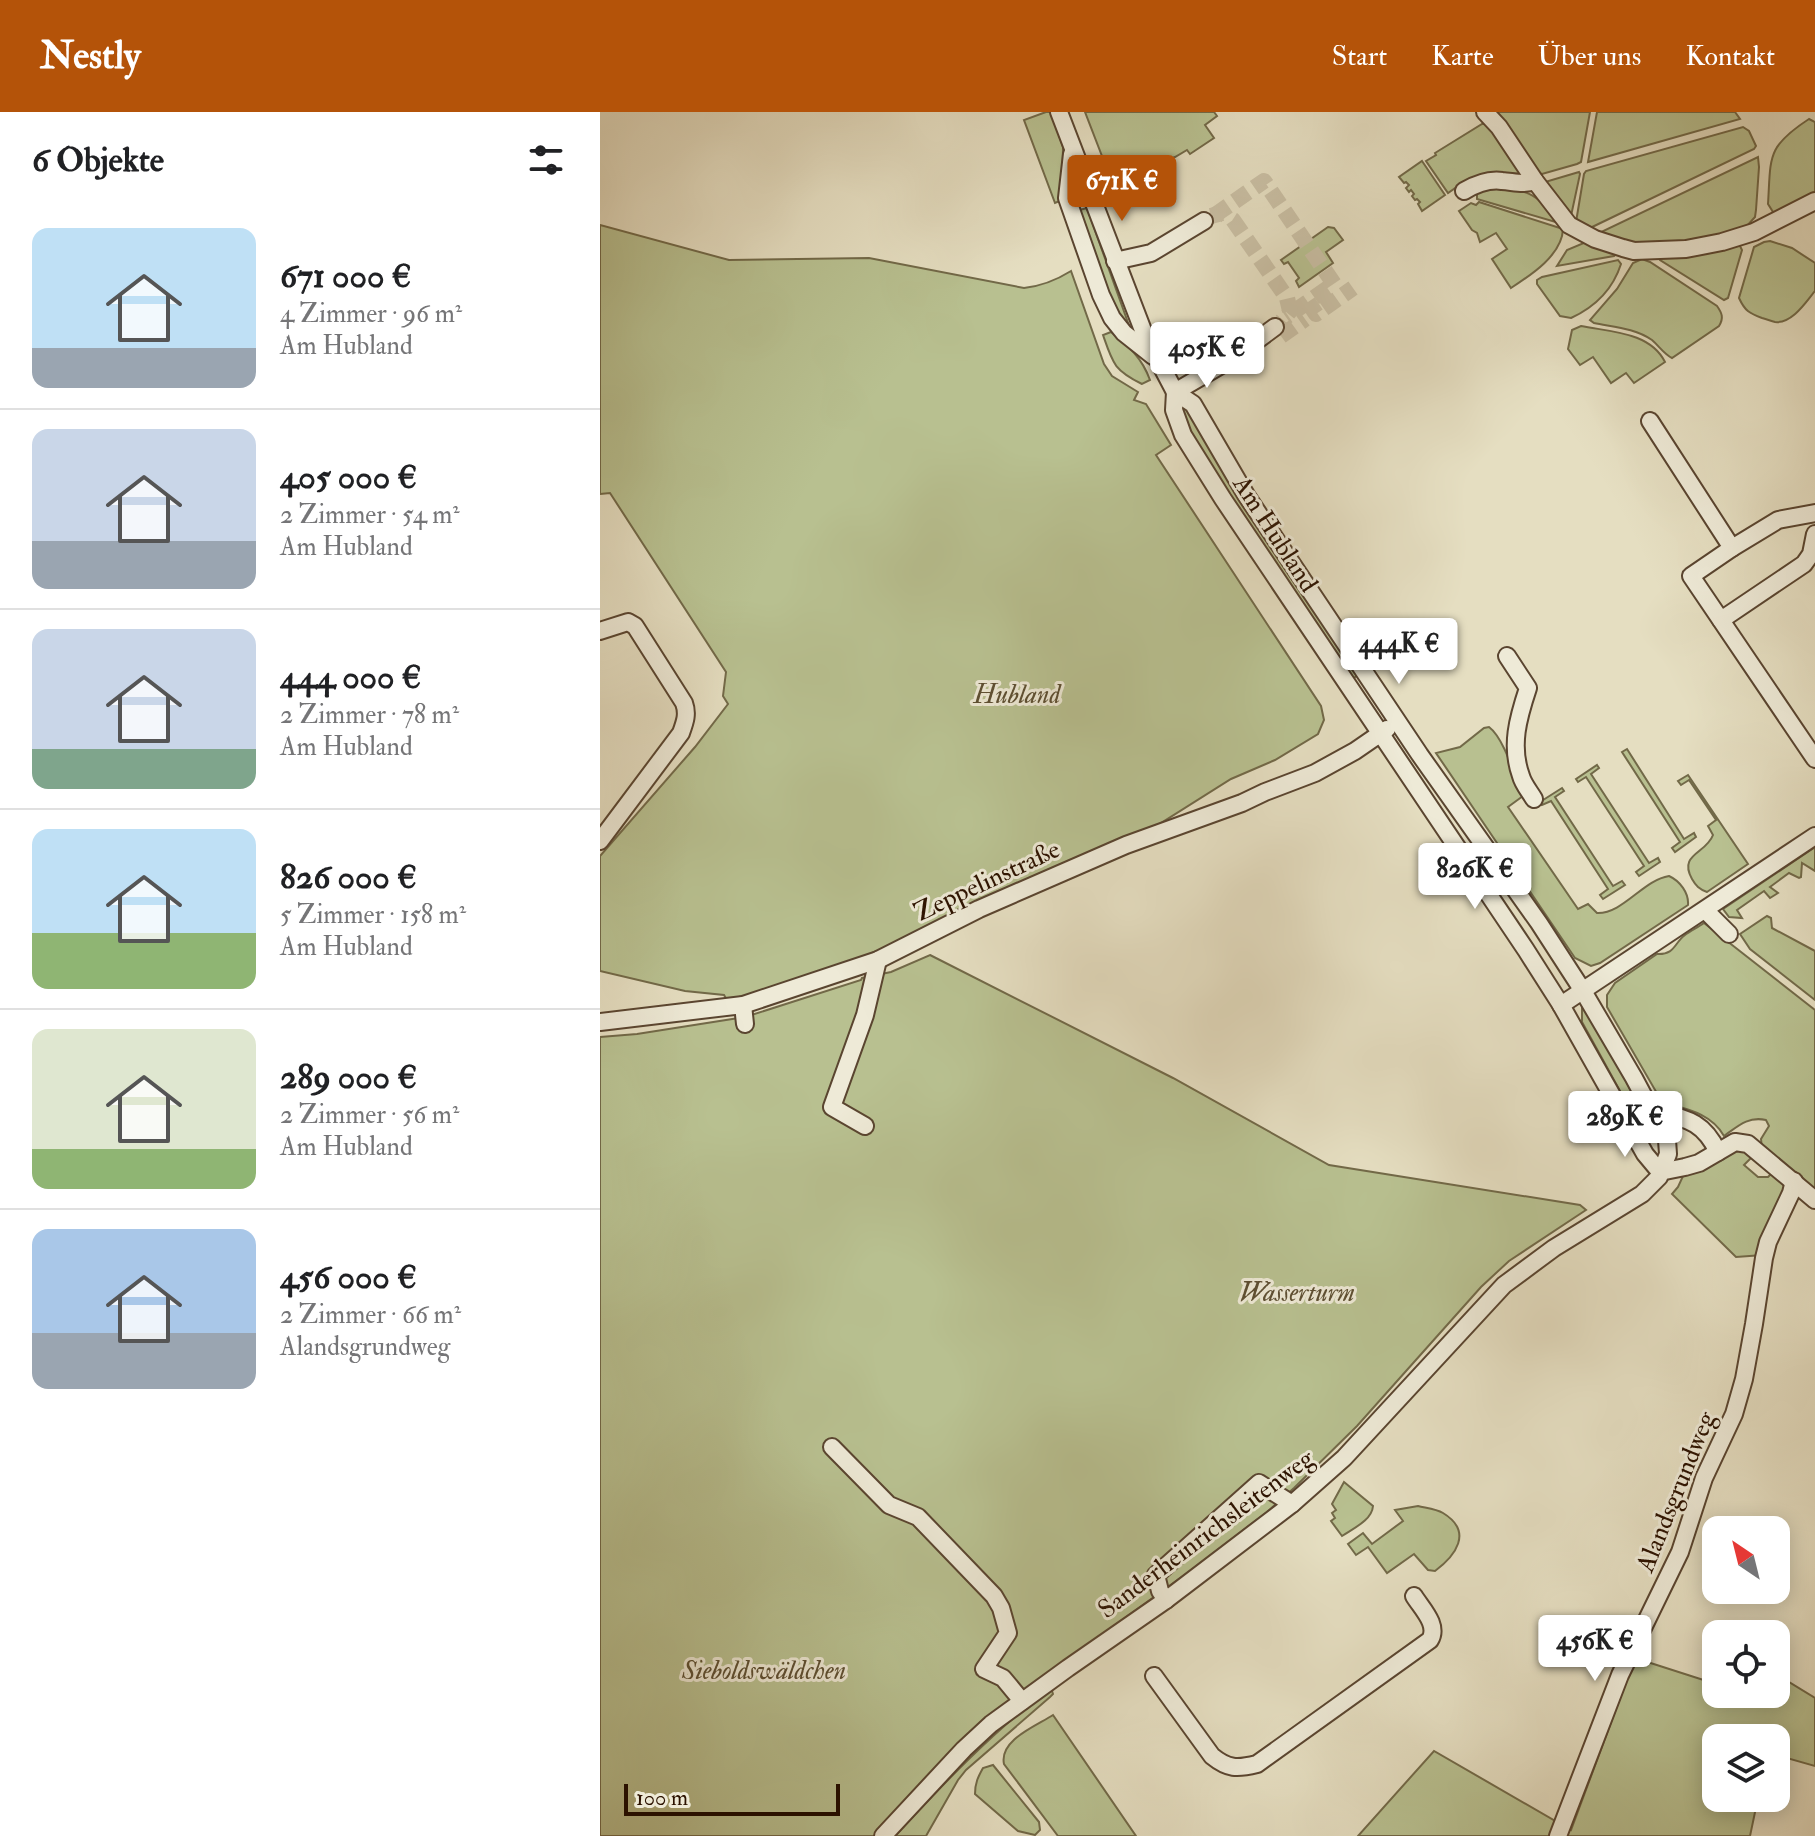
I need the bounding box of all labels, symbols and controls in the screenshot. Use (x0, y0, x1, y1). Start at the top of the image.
text: Nestly (40, 32, 141, 80)
text: Start (1332, 39, 1387, 74)
text: Karte (1431, 39, 1494, 74)
text: Über uns (1538, 39, 1641, 74)
text: Kontakt (1685, 39, 1775, 74)
icon: filters (524, 138, 568, 182)
text: 6 Objekte (32, 139, 164, 182)
pin: 671K € (1057, 155, 1187, 223)
text: 671K € (1085, 165, 1159, 197)
text: 671 000 € (280, 255, 411, 298)
icon: home (96, 260, 192, 356)
text: 4 Zimmer · 96 m² (280, 298, 462, 330)
pin: 405K € (1142, 322, 1272, 390)
text: Am Hubland (280, 330, 413, 362)
text: 405K € (1168, 332, 1246, 364)
text: 405 000 € (280, 456, 417, 499)
icon: home (96, 461, 192, 557)
street label: Am Hubland (1225, 469, 1325, 599)
text: 2 Zimmer · 54 m² (280, 499, 460, 531)
text: Am Hubland (280, 531, 413, 563)
pin: 444K € (1334, 618, 1464, 686)
text: 444K € (1359, 628, 1439, 660)
text: 444 000 € (280, 656, 422, 699)
icon: home (96, 661, 192, 757)
park label: Hubland (973, 679, 1062, 711)
text: 2 Zimmer · 78 m² (280, 699, 459, 731)
text: Am Hubland (280, 731, 413, 763)
street label: Zeppelinstraße (909, 833, 1065, 930)
pin: 826K € (1410, 843, 1540, 911)
text: 826K € (1436, 853, 1514, 885)
text: 826 000 € (280, 856, 417, 899)
icon: home (96, 861, 192, 957)
text: 5 Zimmer · 158 m² (280, 899, 466, 931)
text: Am Hubland (280, 931, 413, 963)
text: 289 000 € (280, 1056, 417, 1099)
icon: home (96, 1061, 192, 1157)
pin: 289K € (1560, 1091, 1690, 1159)
text: 2 Zimmer · 56 m² (280, 1099, 459, 1131)
text: 289K € (1586, 1101, 1664, 1133)
text: Am Hubland (280, 1131, 413, 1163)
text: 456 000 € (280, 1256, 417, 1299)
icon: home (96, 1261, 192, 1357)
park label: Wasserturm (1239, 1277, 1355, 1309)
text: 2 Zimmer · 66 m² (280, 1299, 461, 1331)
text: Alandsgrundweg (280, 1331, 450, 1363)
street label: Alandsgrundweg (1629, 1406, 1723, 1578)
street label: Sanderheinrichsleitenweg (1092, 1442, 1321, 1626)
north arrow (1702, 1516, 1790, 1604)
map controls (1702, 1516, 1790, 1812)
pin: 456K € (1530, 1615, 1660, 1683)
button: locate (1702, 1620, 1790, 1708)
text: 456K € (1556, 1625, 1634, 1657)
park label: Sieboldswäldchen (681, 1655, 846, 1687)
button: layers (1702, 1724, 1790, 1812)
scale bar (624, 1780, 840, 1816)
text: 100 m (636, 1784, 688, 1812)

